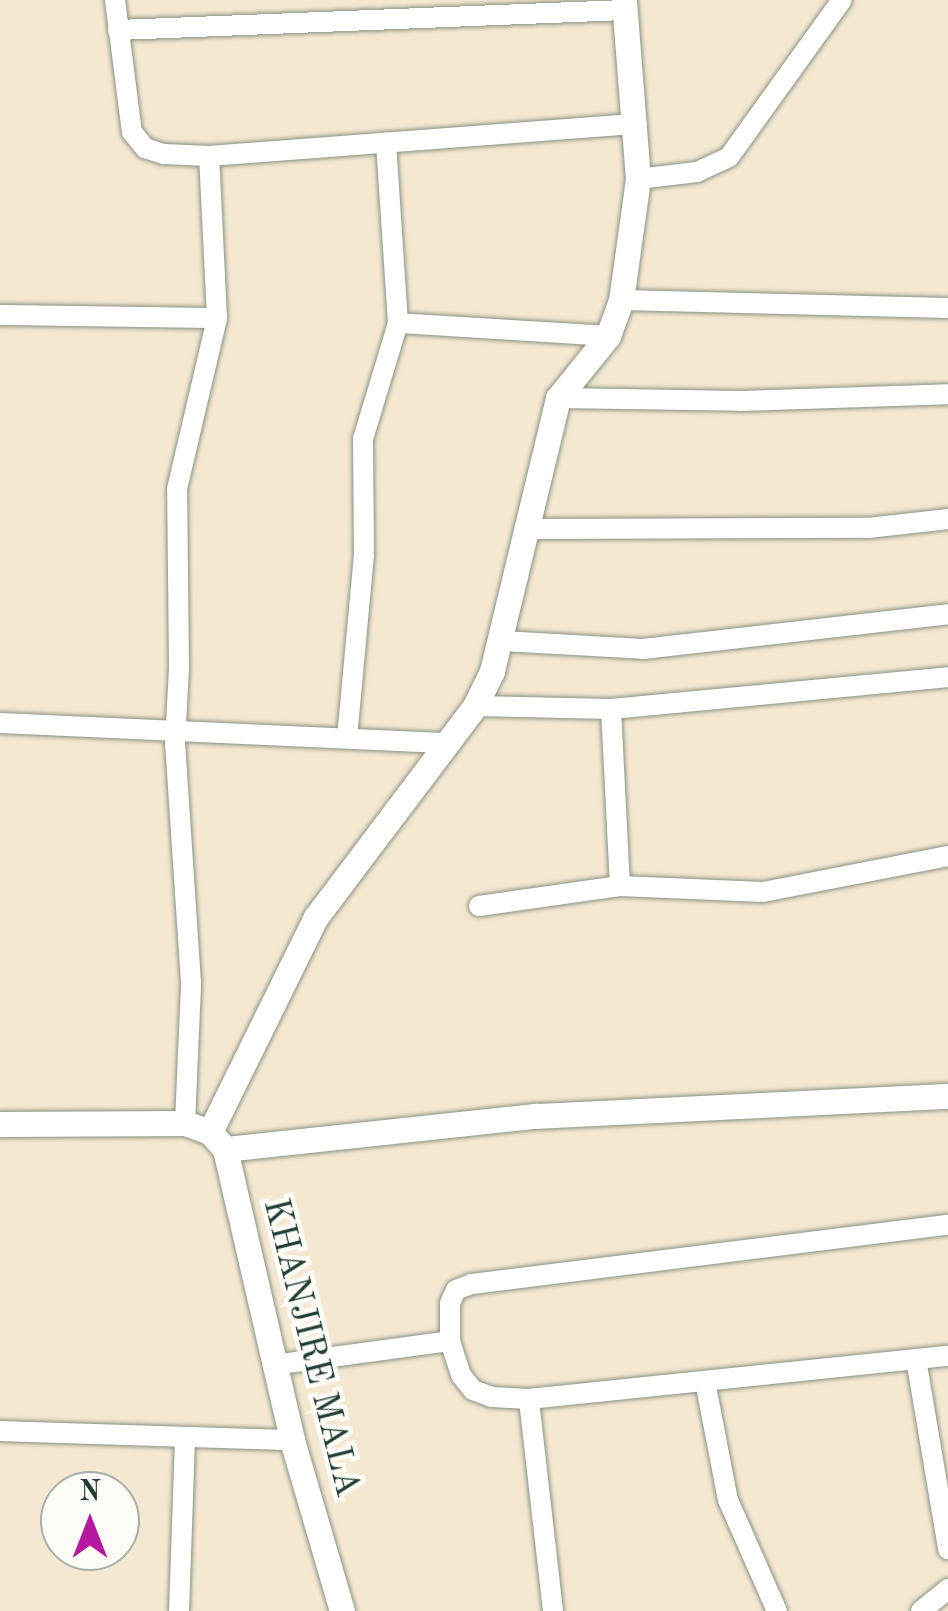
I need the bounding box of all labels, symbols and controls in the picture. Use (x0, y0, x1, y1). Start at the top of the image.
street label: KHANJIRE MALA (253, 1195, 367, 1501)
north arrow (40, 1471, 140, 1571)
text: N (79, 1479, 101, 1507)

